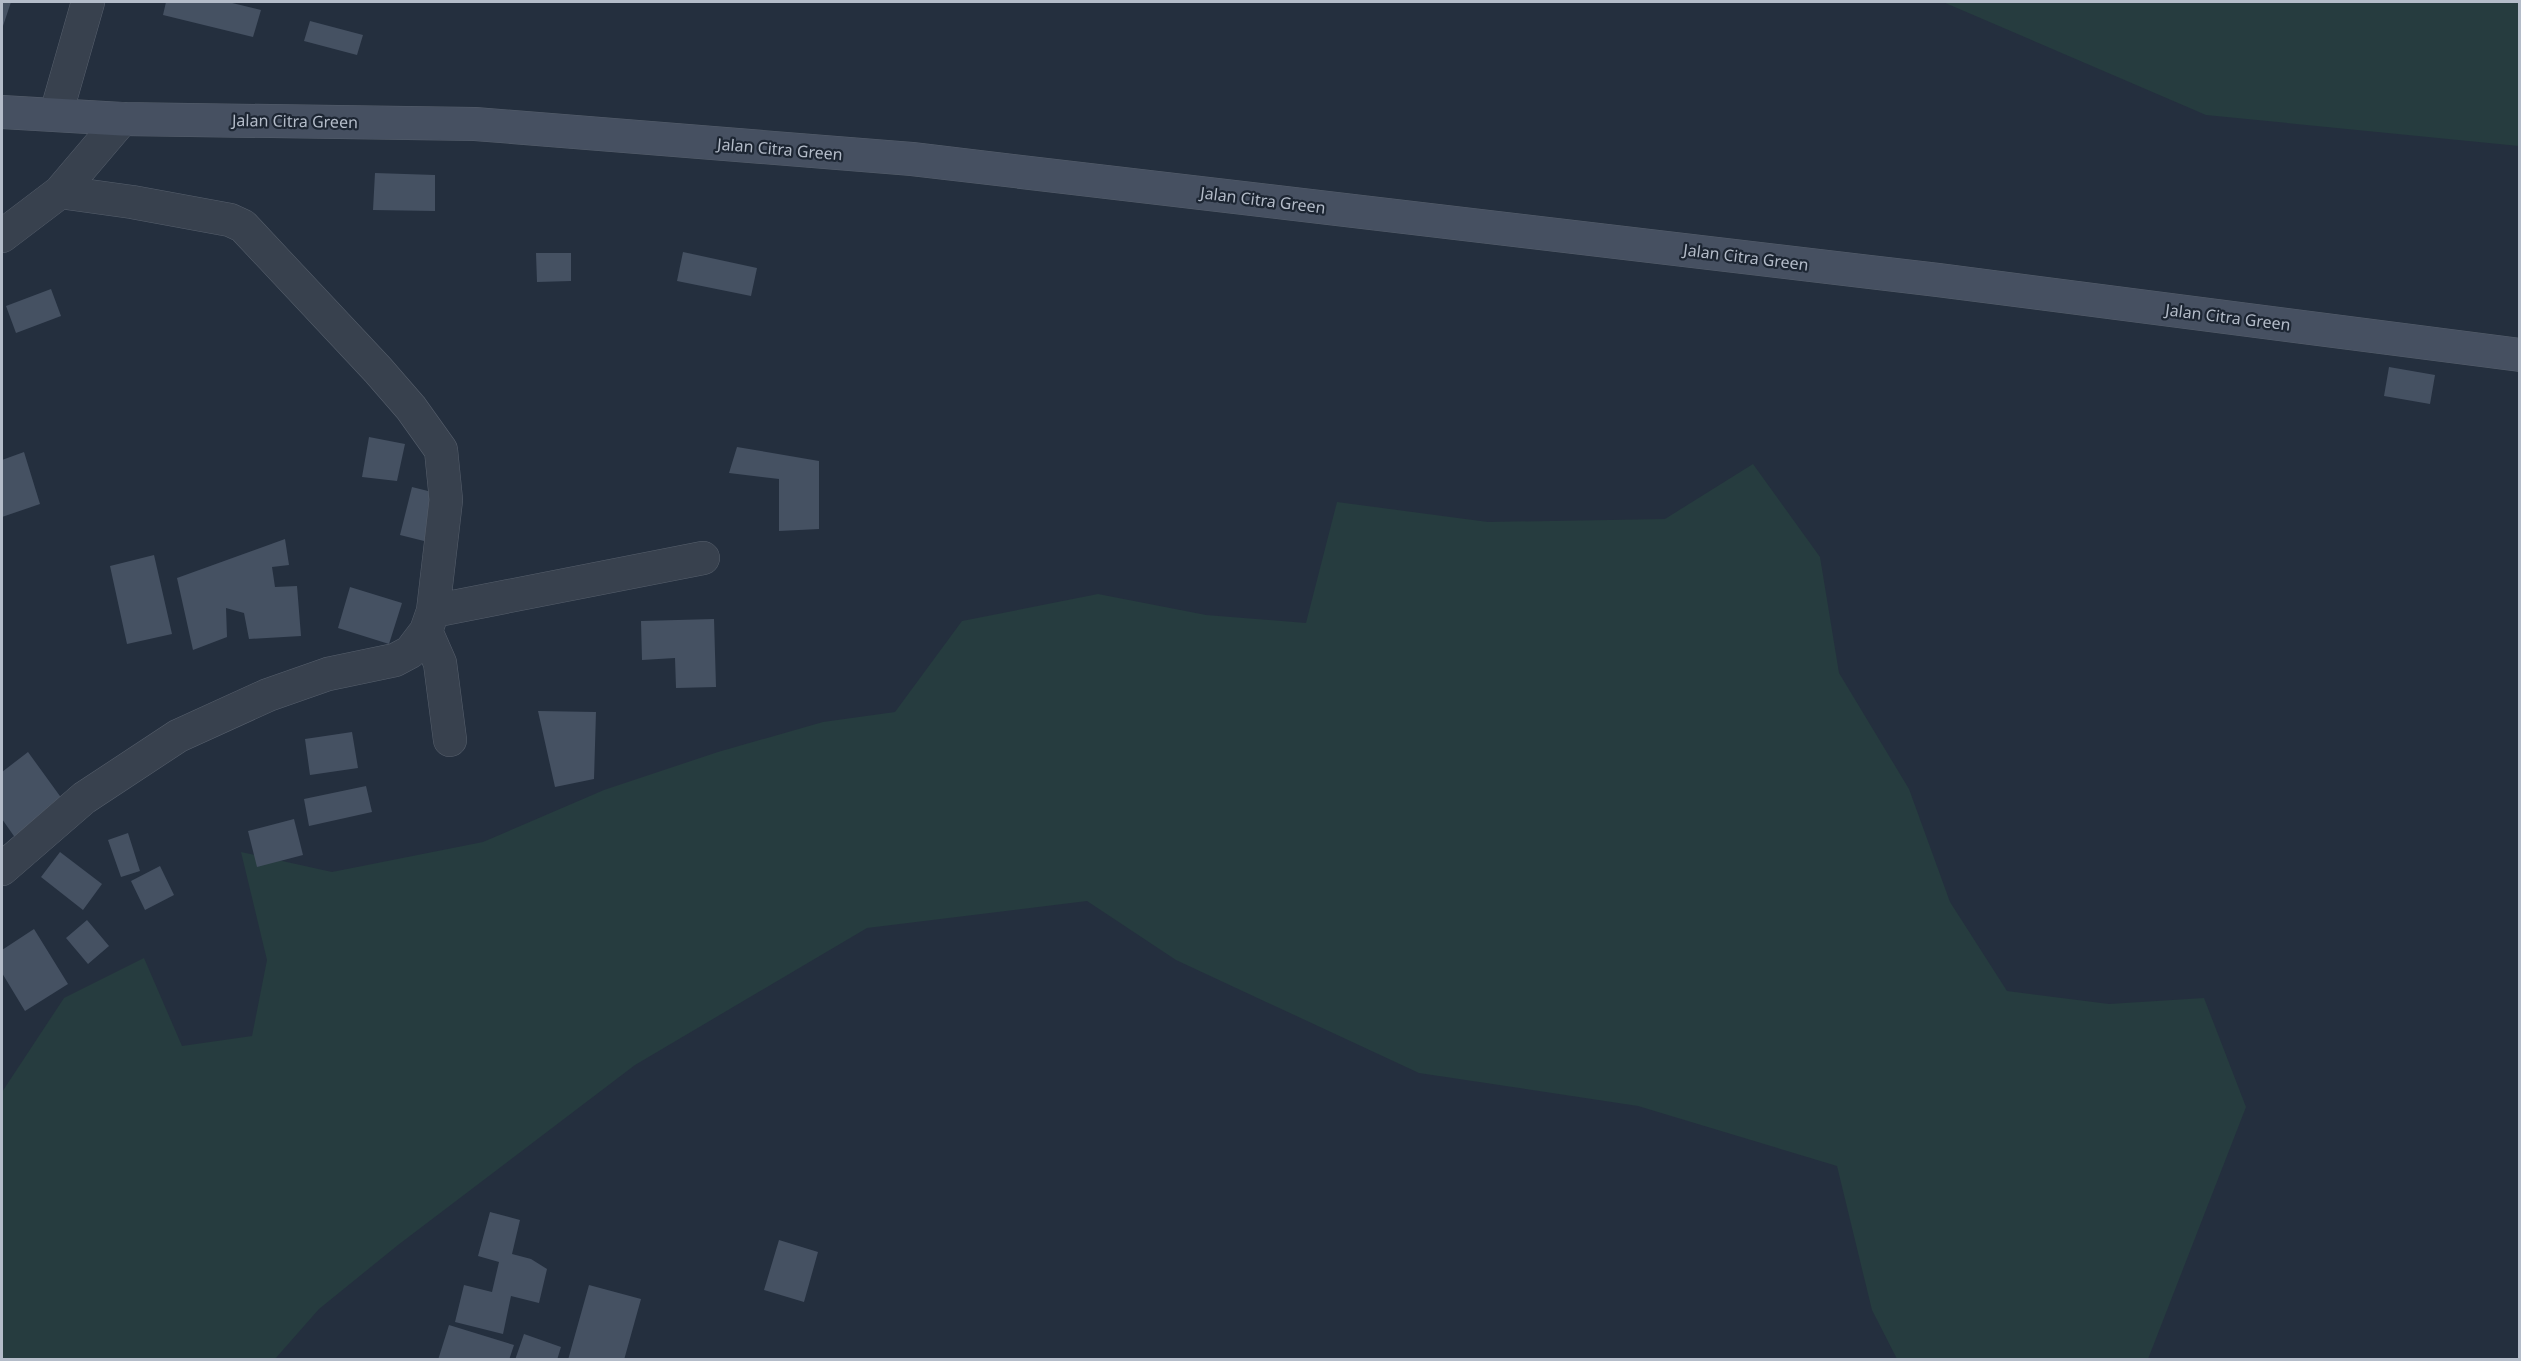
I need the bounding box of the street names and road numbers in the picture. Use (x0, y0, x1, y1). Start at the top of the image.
street label: Jalan Citra Green (230, 109, 358, 133)
street label: Jalan Citra Green (714, 132, 844, 165)
street label: Jalan Citra Green (1197, 181, 1327, 219)
street label: Jalan Citra Green (1680, 238, 1810, 276)
street label: Jalan Citra Green (2162, 298, 2292, 336)

